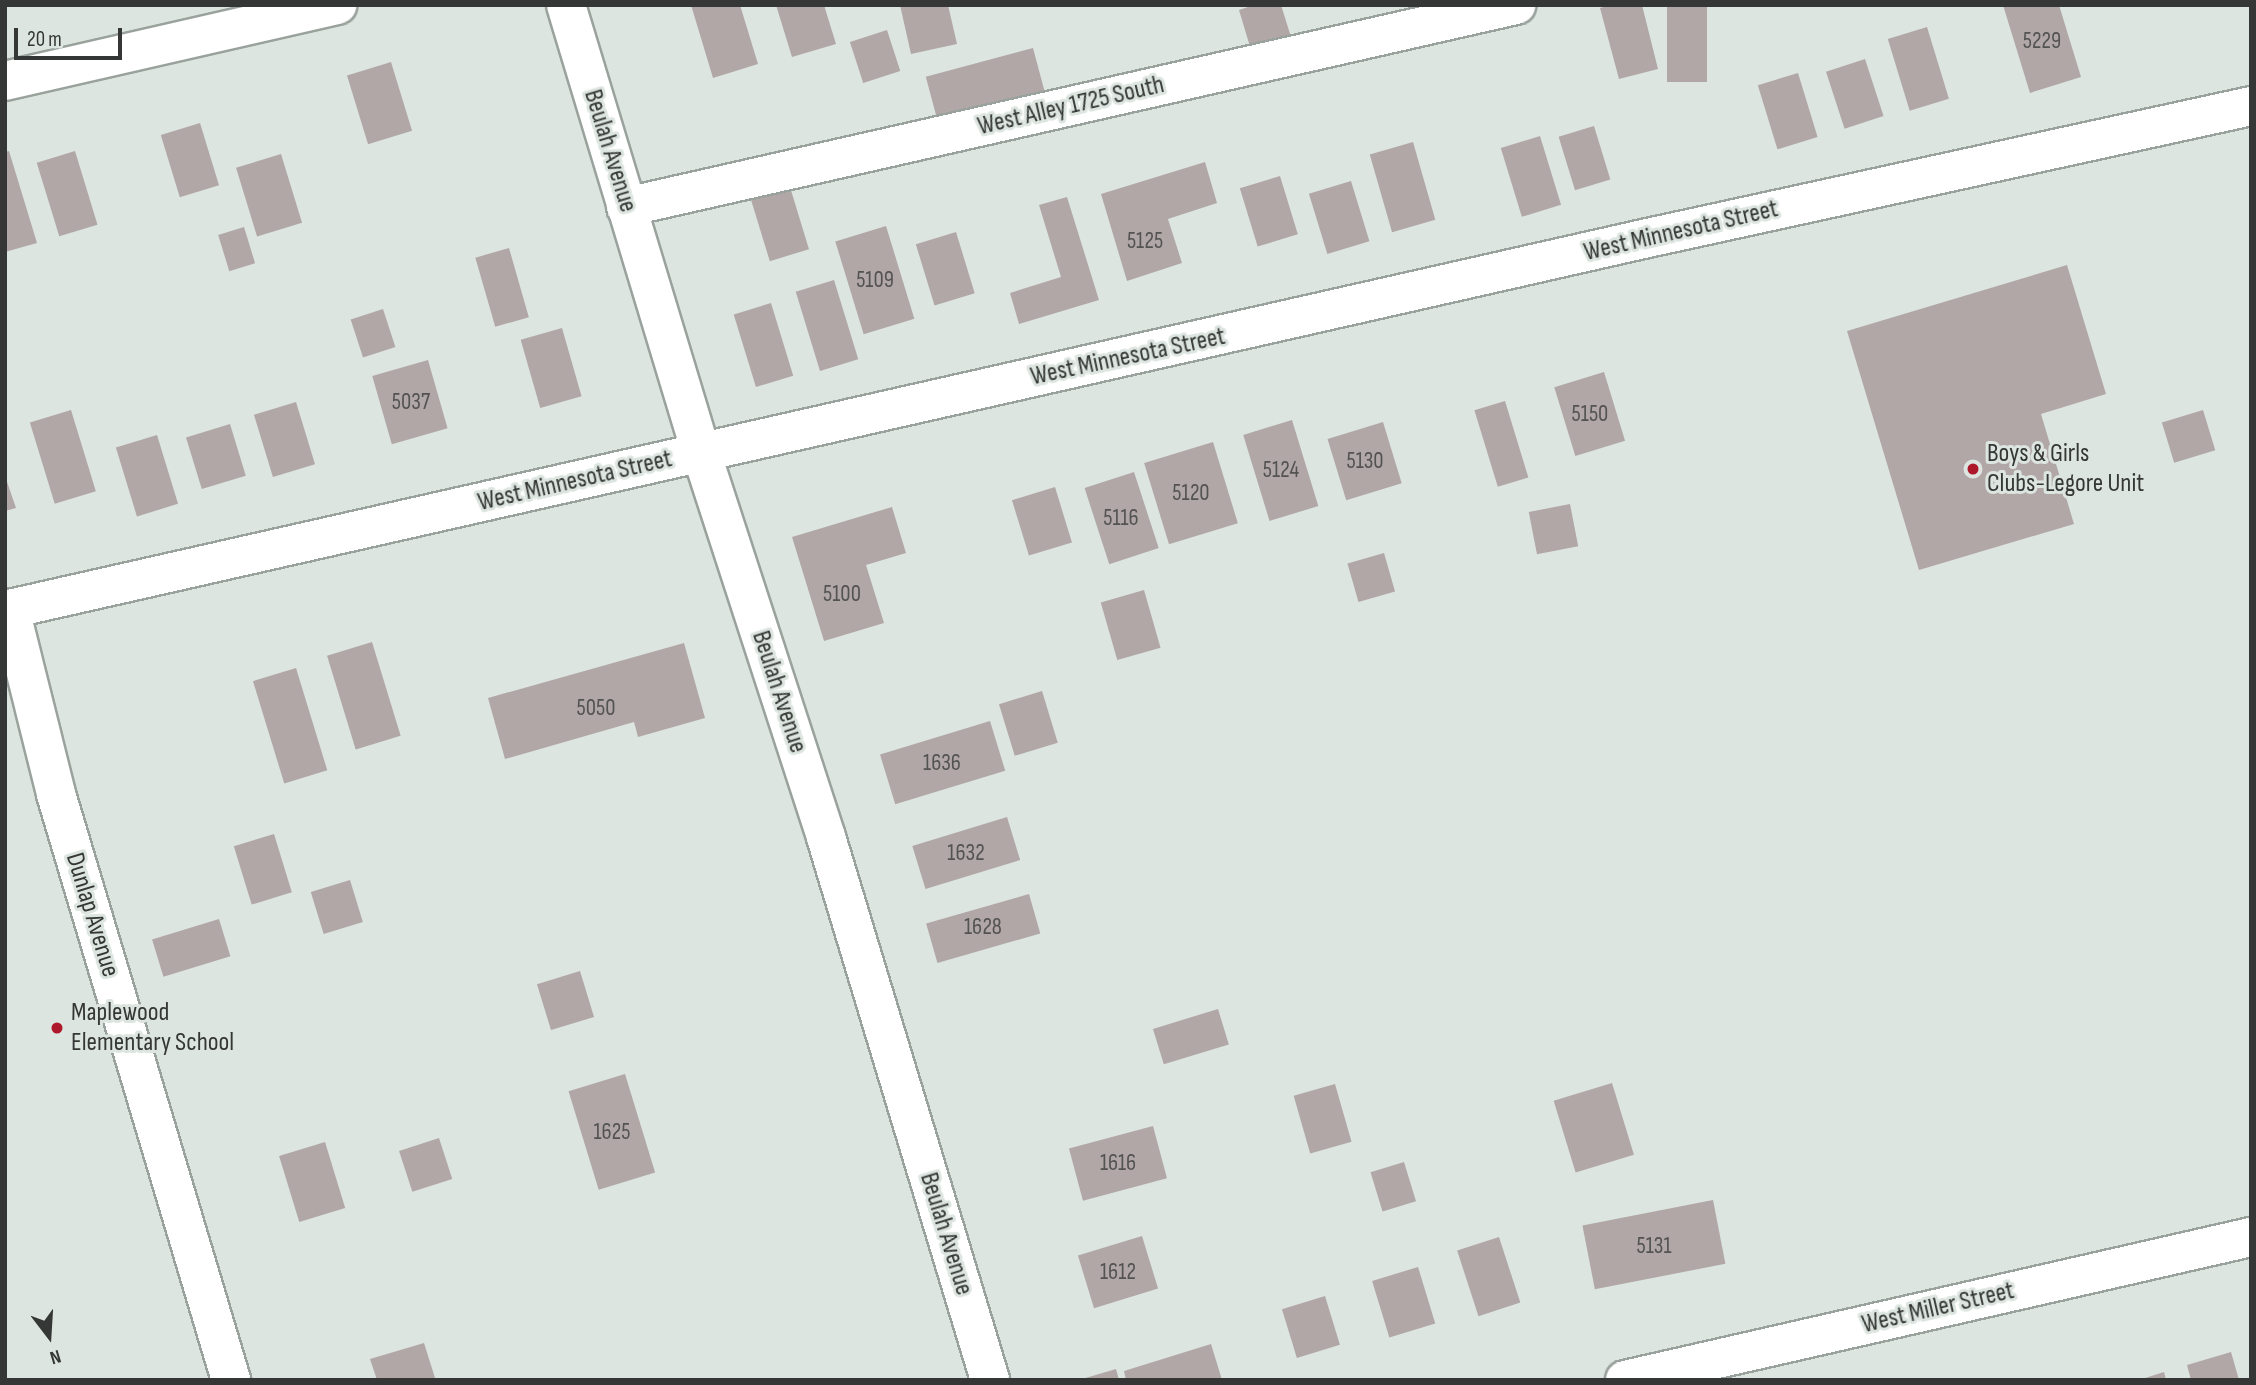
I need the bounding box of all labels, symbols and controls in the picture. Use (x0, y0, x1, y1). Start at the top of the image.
scale bar (18, 14, 126, 58)
text: 20 m (27, 27, 62, 52)
house number: 5229 (2023, 27, 2061, 55)
street label: West Alley 1725 South (975, 69, 1167, 143)
street label: Beulah Avenue (577, 86, 643, 216)
street label: West Minnesota Street (1581, 194, 1781, 268)
house number: 5125 (1127, 227, 1163, 255)
house number: 5109 (856, 266, 894, 294)
street label: West Minnesota Street (1028, 321, 1228, 393)
house number: 5037 (392, 388, 430, 416)
house number: 5150 (1572, 400, 1608, 428)
place label: Boys & Girls Clubs-Legore Unit (1987, 438, 2144, 500)
street label: West Minnesota Street (475, 444, 675, 518)
house number: 5130 (1346, 447, 1384, 475)
house number: 5124 (1263, 456, 1299, 484)
marker: Boys & Girls Clubs-Legore Unit (1965, 461, 1981, 477)
house number: 5120 (1172, 479, 1210, 507)
house number: 5116 (1103, 504, 1139, 532)
house number: 5100 (823, 580, 861, 608)
street label: Beulah Avenue (745, 627, 813, 757)
house number: 5050 (577, 694, 615, 722)
house number: 1636 (923, 749, 961, 777)
house number: 1632 (947, 839, 985, 867)
street label: Dunlap Avenue (58, 849, 126, 981)
house number: 1628 (964, 913, 1002, 941)
place label: Maplewood Elementary School (71, 997, 234, 1058)
marker: Maplewood Elementary School (49, 1020, 65, 1036)
house number: 1625 (593, 1118, 631, 1146)
house number: 1616 (1100, 1149, 1136, 1177)
street label: Beulah Avenue (913, 1169, 979, 1299)
house number: 5131 (1637, 1232, 1671, 1260)
house number: 1612 (1100, 1258, 1136, 1286)
street label: West Miller Street (1859, 1275, 2017, 1341)
north arrow (14, 1301, 84, 1371)
text: N (47, 1344, 64, 1369)

